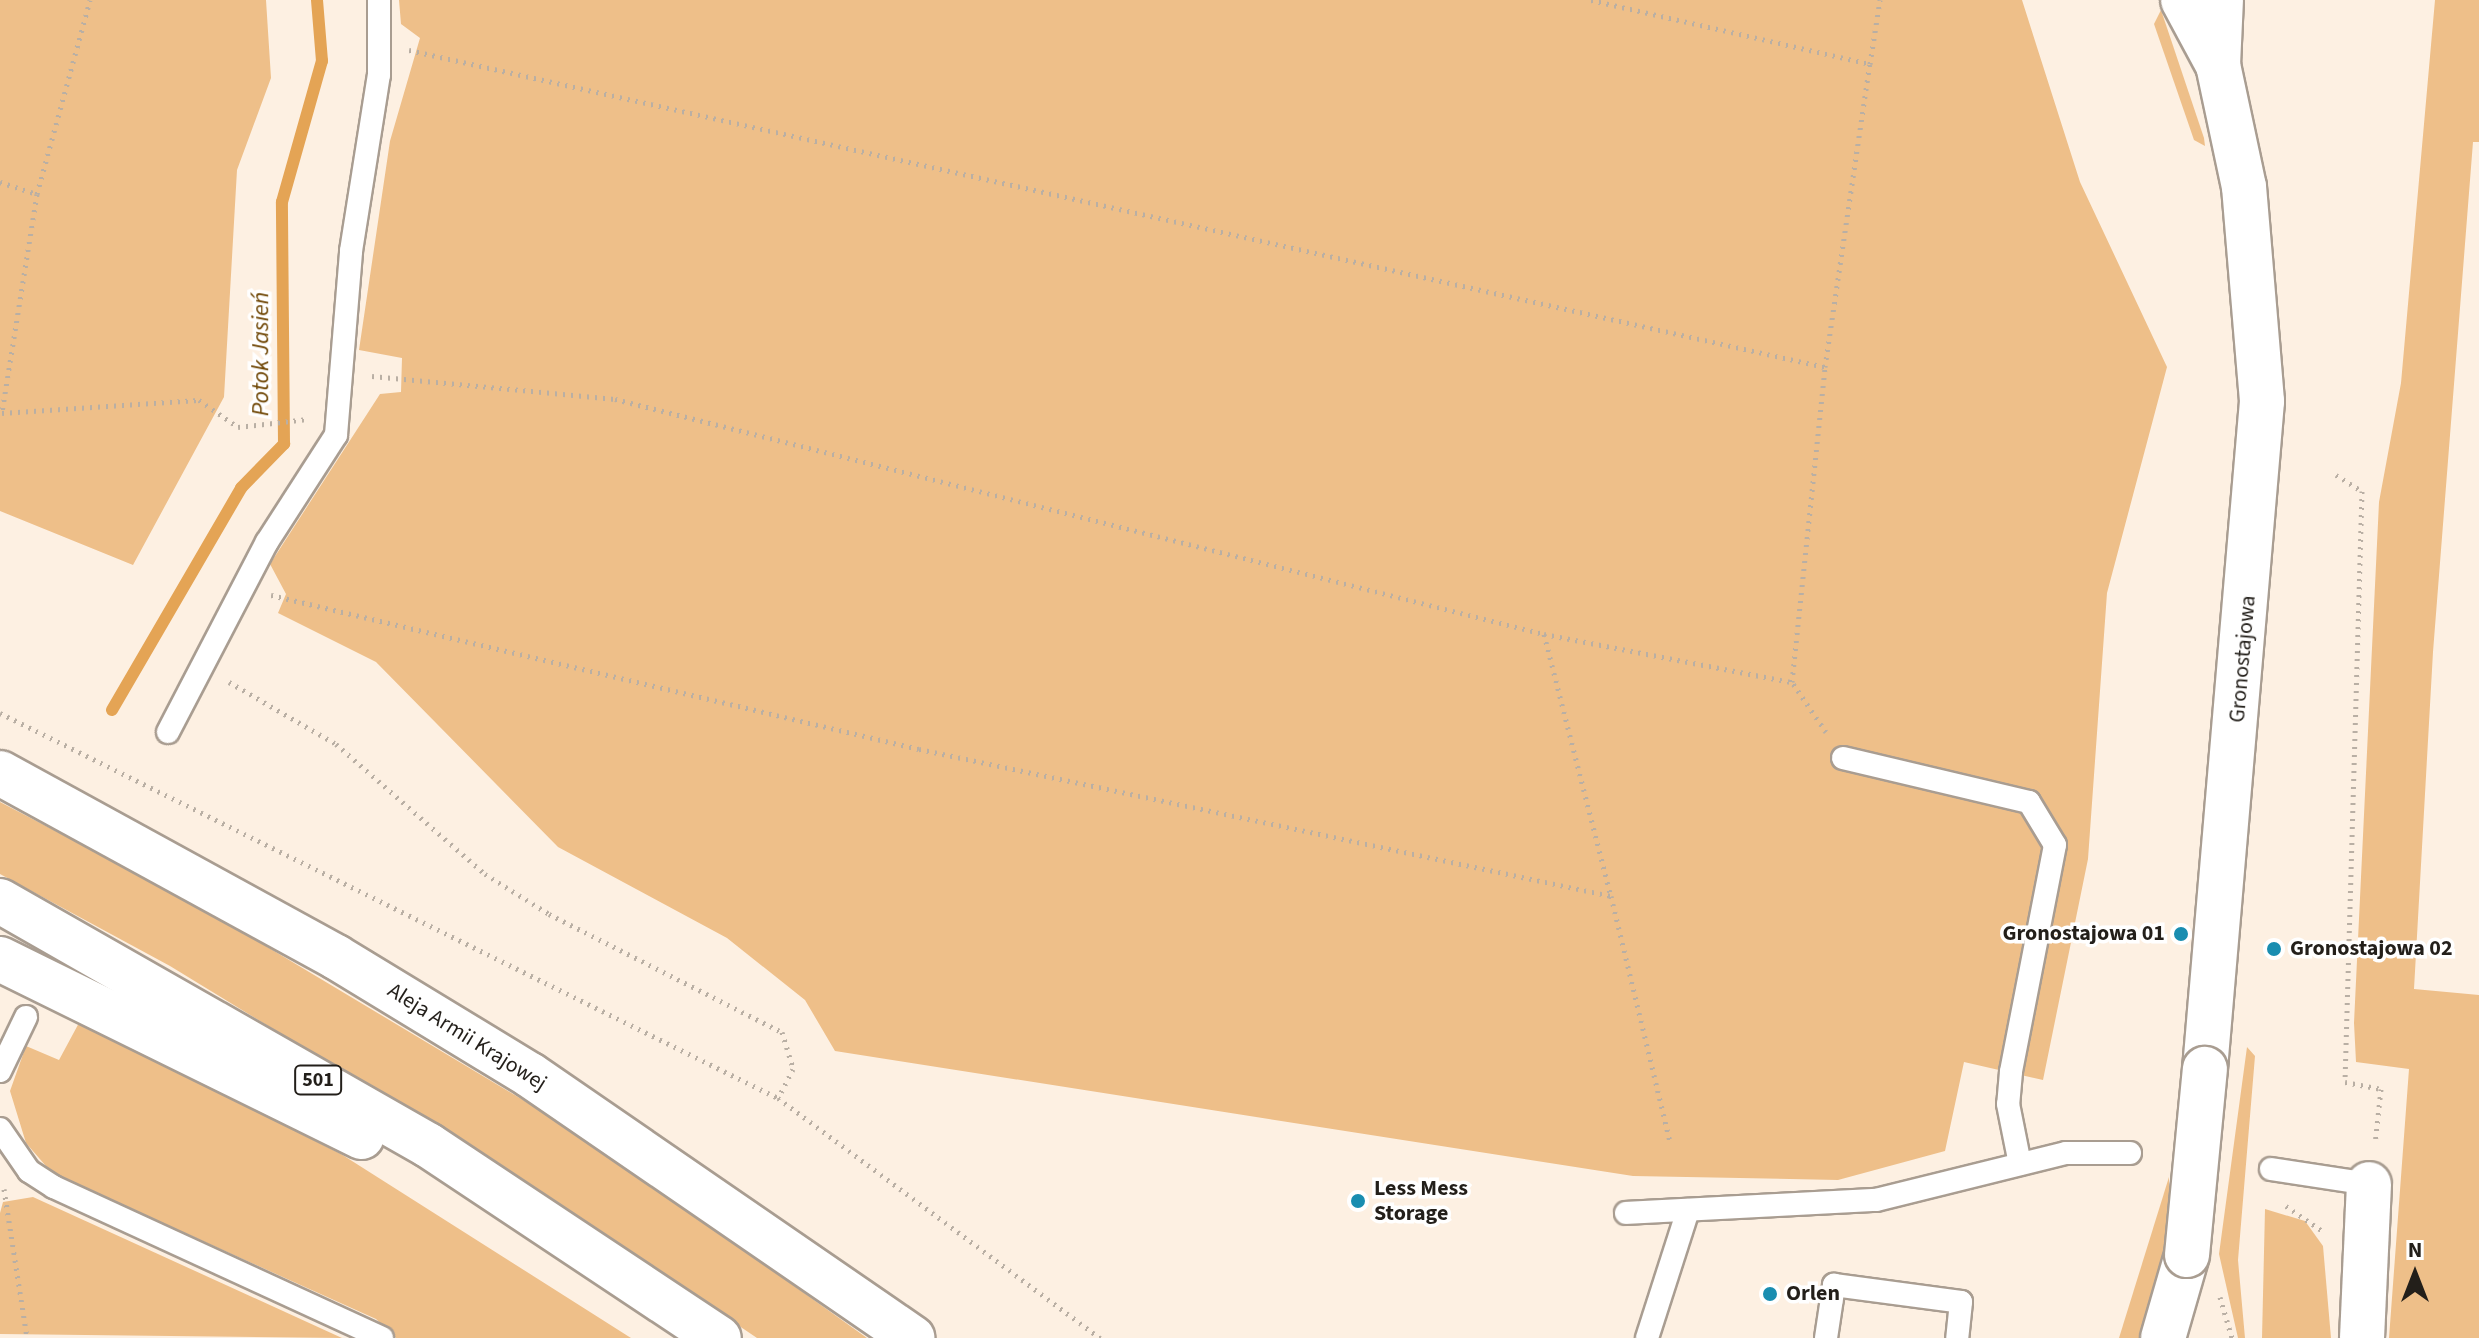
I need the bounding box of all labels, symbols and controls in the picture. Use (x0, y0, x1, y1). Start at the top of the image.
water label: Potok Jasień (247, 292, 275, 416)
street label: Gronostajowa (2224, 594, 2262, 724)
place label: Gronostajowa 01 (2002, 921, 2165, 947)
marker: Gronostajowa 01 (2172, 925, 2190, 943)
place label: Gronostajowa 02 (2290, 936, 2453, 962)
marker: Gronostajowa 02 (2265, 940, 2283, 958)
street label: Aleja Armii Krajowej (383, 977, 551, 1097)
road number: 501 (294, 1064, 342, 1096)
place label: Less Mess Storage (1374, 1175, 1468, 1226)
marker: Less Mess Storage (1349, 1192, 1367, 1210)
north arrow (2375, 1234, 2455, 1314)
text: N (2408, 1234, 2422, 1266)
place label: Orlen (1786, 1281, 1840, 1307)
marker: Orlen (1761, 1285, 1779, 1303)

